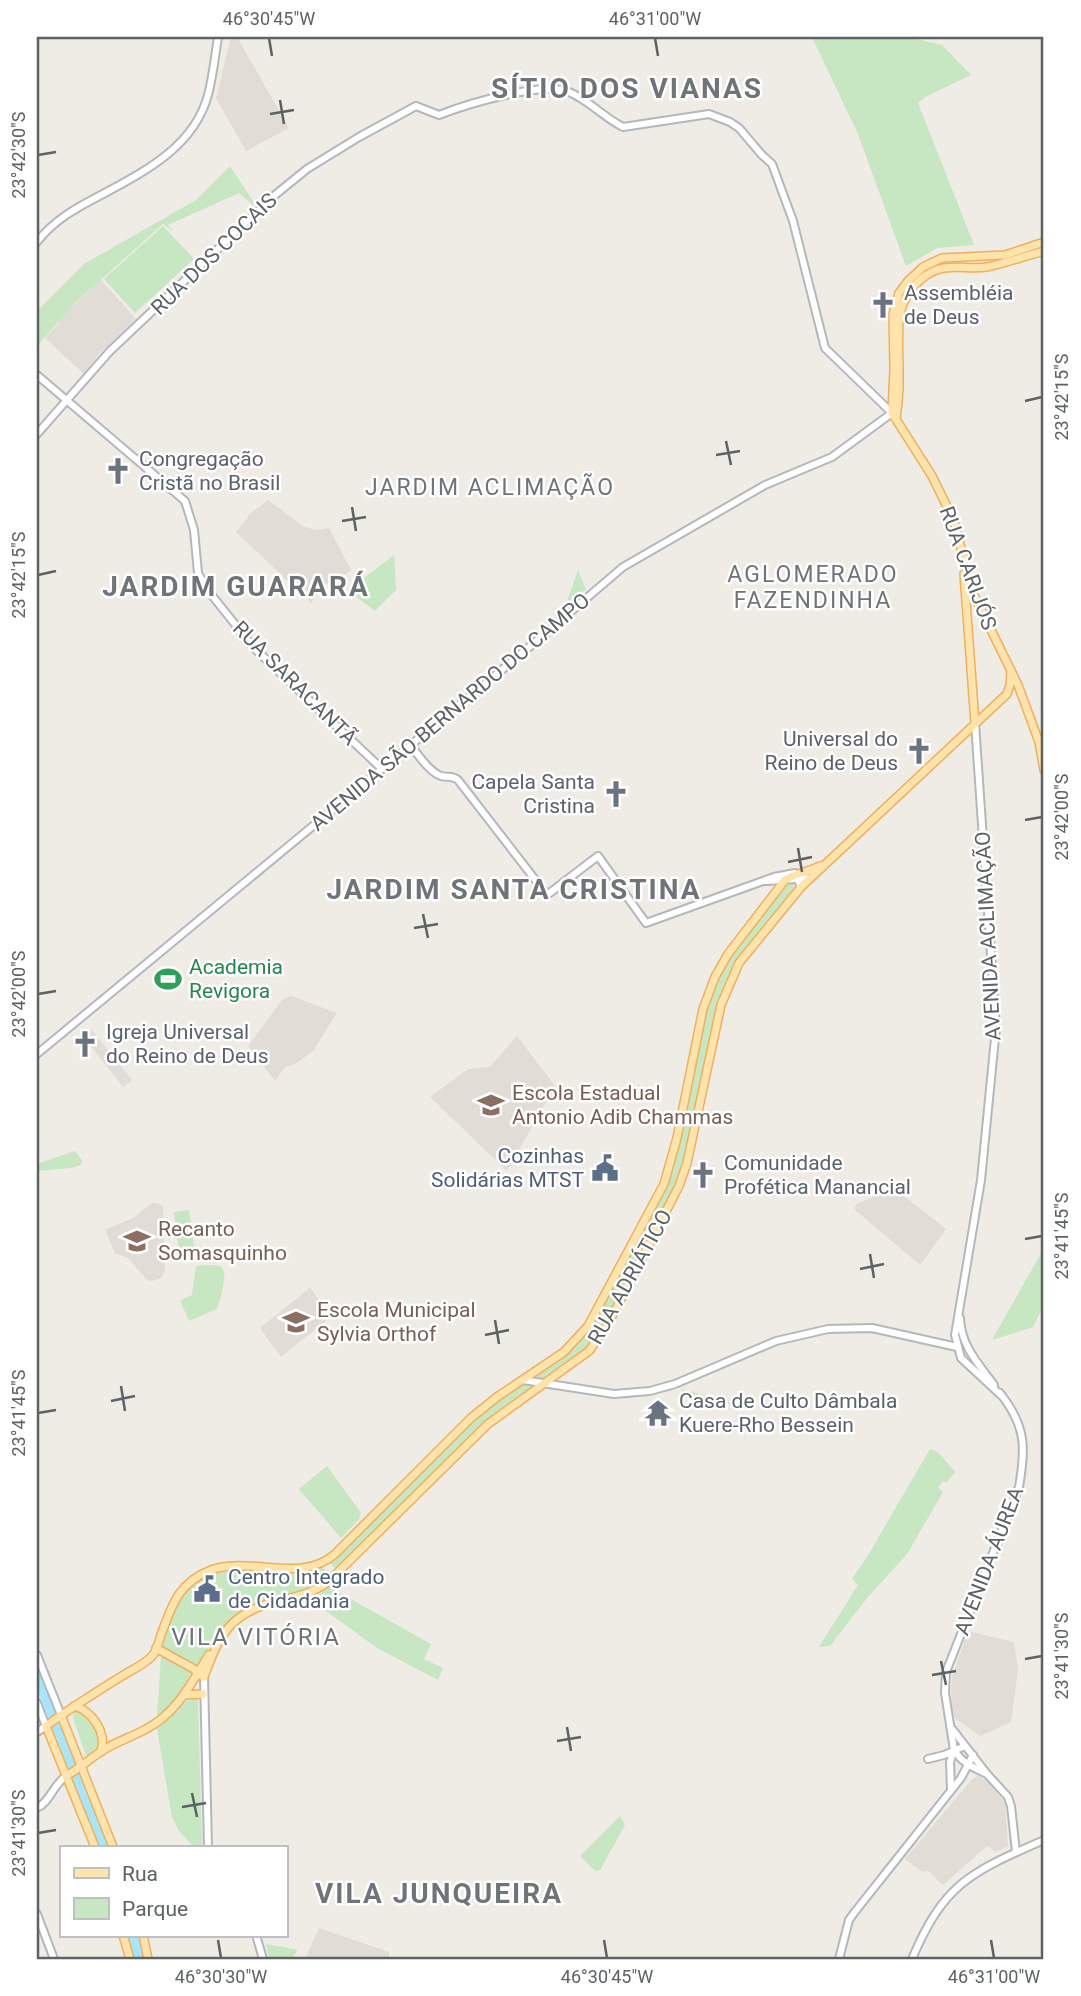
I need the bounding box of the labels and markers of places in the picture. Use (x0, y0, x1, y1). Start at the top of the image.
place label: Assembléia de Deus (904, 281, 1014, 329)
church icon: Assembléia de Deus (868, 290, 898, 320)
place label: Congregação Cristã no Brasil (139, 447, 280, 495)
church icon: Congregação Cristã no Brasil (103, 456, 133, 486)
place label: Universal do Reino de Deus (765, 727, 898, 775)
church icon: Universal do Reino de Deus (904, 736, 934, 766)
place label: Capela Santa Cristina (471, 770, 595, 818)
church icon: Capela Santa Cristina (601, 779, 631, 809)
place label: Academia Revigora (189, 955, 283, 1003)
sports icon: Academia Revigora (153, 964, 183, 994)
place label: Igreja Universal do Reino de Deus (106, 1020, 269, 1068)
church icon: Igreja Universal do Reino de Deus (70, 1029, 100, 1059)
place label: Escola Estadual Antonio Adib Chammas (512, 1081, 733, 1129)
school or university icon: Escola Estadual Antonio Adib Chammas (476, 1090, 506, 1120)
place label: Cozinhas Solidárias MTST (431, 1144, 584, 1192)
place label: Comunidade Profética Manancial (724, 1151, 911, 1199)
public building icon: Cozinhas Solidárias MTST (590, 1153, 620, 1183)
church icon: Comunidade Profética Manancial (688, 1160, 718, 1190)
place label: Recanto Somasquinho (158, 1217, 287, 1265)
school or university icon: Recanto Somasquinho (122, 1226, 152, 1256)
place label: Escola Municipal Sylvia Orthof (317, 1298, 476, 1346)
school or university icon: Escola Municipal Sylvia Orthof (281, 1307, 311, 1337)
place label: Casa de Culto Dâmbala Kuere-Rho Bessein (679, 1389, 897, 1437)
temple icon: Casa de Culto Dâmbala Kuere-Rho Bessein (643, 1398, 673, 1428)
place label: Centro Integrado de Cidadania (228, 1565, 384, 1613)
public building icon: Centro Integrado de Cidadania (192, 1574, 222, 1604)

